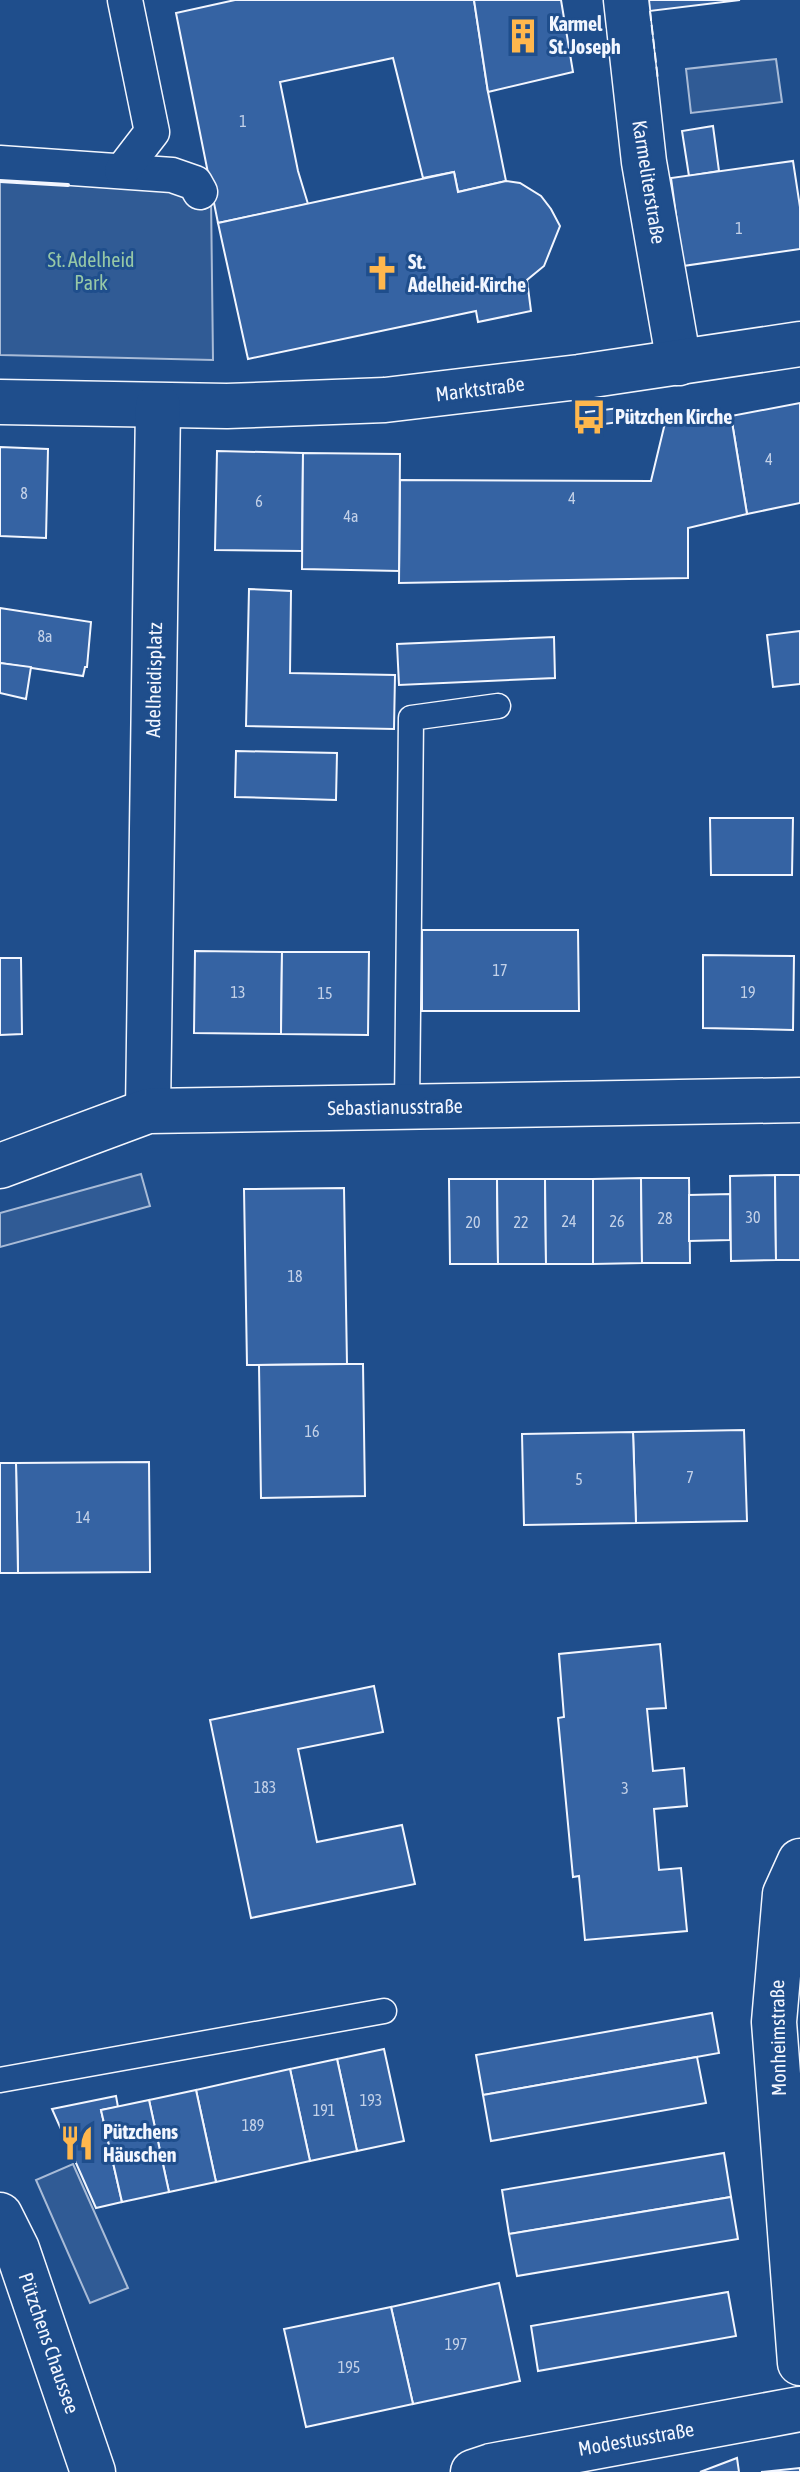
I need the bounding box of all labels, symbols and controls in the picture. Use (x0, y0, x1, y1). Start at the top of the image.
place label: Karmel St. Joseph (549, 12, 621, 58)
building icon: Karmel St. Joseph (504, 17, 542, 55)
house number: 1 (239, 112, 247, 130)
street label: Karmeliterstraße (628, 119, 671, 245)
house number: 1 (735, 219, 743, 237)
park label: St. Adelheid Park (48, 248, 134, 294)
place label: St. Adelheid-Kirche (407, 250, 526, 296)
church icon: St. Adelheid-Kirche (363, 254, 401, 292)
street label: Marktstraße (434, 372, 526, 405)
bus stop icon: Pützchen Kirche (570, 398, 608, 436)
place label: Pützchen Kirche (615, 405, 732, 428)
house number: 4 (765, 450, 773, 468)
house number: 8 (20, 484, 28, 502)
house number: 4 (568, 489, 576, 507)
house number: 6 (255, 492, 263, 510)
house number: 4a (344, 507, 358, 525)
street label: Adelheidisplatz (141, 622, 166, 738)
house number: 8a (38, 627, 52, 645)
house number: 17 (492, 961, 508, 979)
house number: 13 (230, 983, 246, 1001)
house number: 19 (740, 983, 756, 1001)
house number: 15 (317, 984, 333, 1002)
street label: Sebastianusstraße (327, 1094, 463, 1119)
house number: 30 (745, 1208, 761, 1226)
house number: 28 (657, 1209, 673, 1227)
house number: 24 (561, 1212, 577, 1230)
house number: 26 (609, 1212, 625, 1230)
house number: 20 (465, 1213, 481, 1231)
house number: 22 (513, 1213, 529, 1231)
house number: 18 (287, 1267, 303, 1285)
house number: 16 (304, 1422, 320, 1440)
house number: 7 (686, 1468, 694, 1486)
house number: 5 (575, 1470, 583, 1488)
house number: 14 (75, 1508, 91, 1526)
house number: 183 (254, 1778, 276, 1796)
house number: 3 (621, 1779, 629, 1797)
street label: Monheimstraße (765, 1980, 790, 2096)
house number: 193 (360, 2091, 382, 2109)
house number: 191 (313, 2101, 335, 2119)
house number: 189 (242, 2116, 264, 2134)
place label: Pützchens Häuschen (103, 2120, 178, 2166)
restaurant icon: Pützchens Häuschen (58, 2124, 96, 2162)
street label: Pützchens Chaussee (15, 2269, 84, 2416)
house number: 197 (445, 2335, 467, 2353)
house number: 195 (338, 2358, 360, 2376)
street label: Modestusstraße (576, 2417, 696, 2460)

